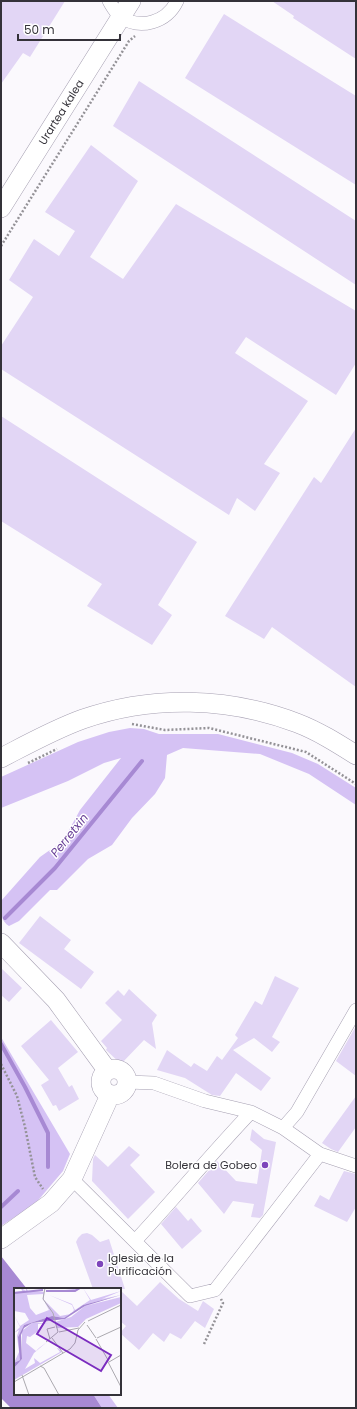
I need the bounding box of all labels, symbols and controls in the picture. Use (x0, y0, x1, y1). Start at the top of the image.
scale bar (18, 16, 120, 42)
text: 50 m (24, 21, 55, 38)
street label: Urartea kalea (35, 76, 87, 148)
water label: Perretxin (46, 810, 92, 860)
place label: Bolera de Gobeo (165, 1157, 257, 1173)
marker: Bolera de Gobeo (260, 1160, 270, 1170)
place label: Iglesia de la Purificación (108, 1250, 174, 1279)
marker: Iglesia de la Purificación (95, 1259, 105, 1269)
inset map (14, 1288, 121, 1395)

